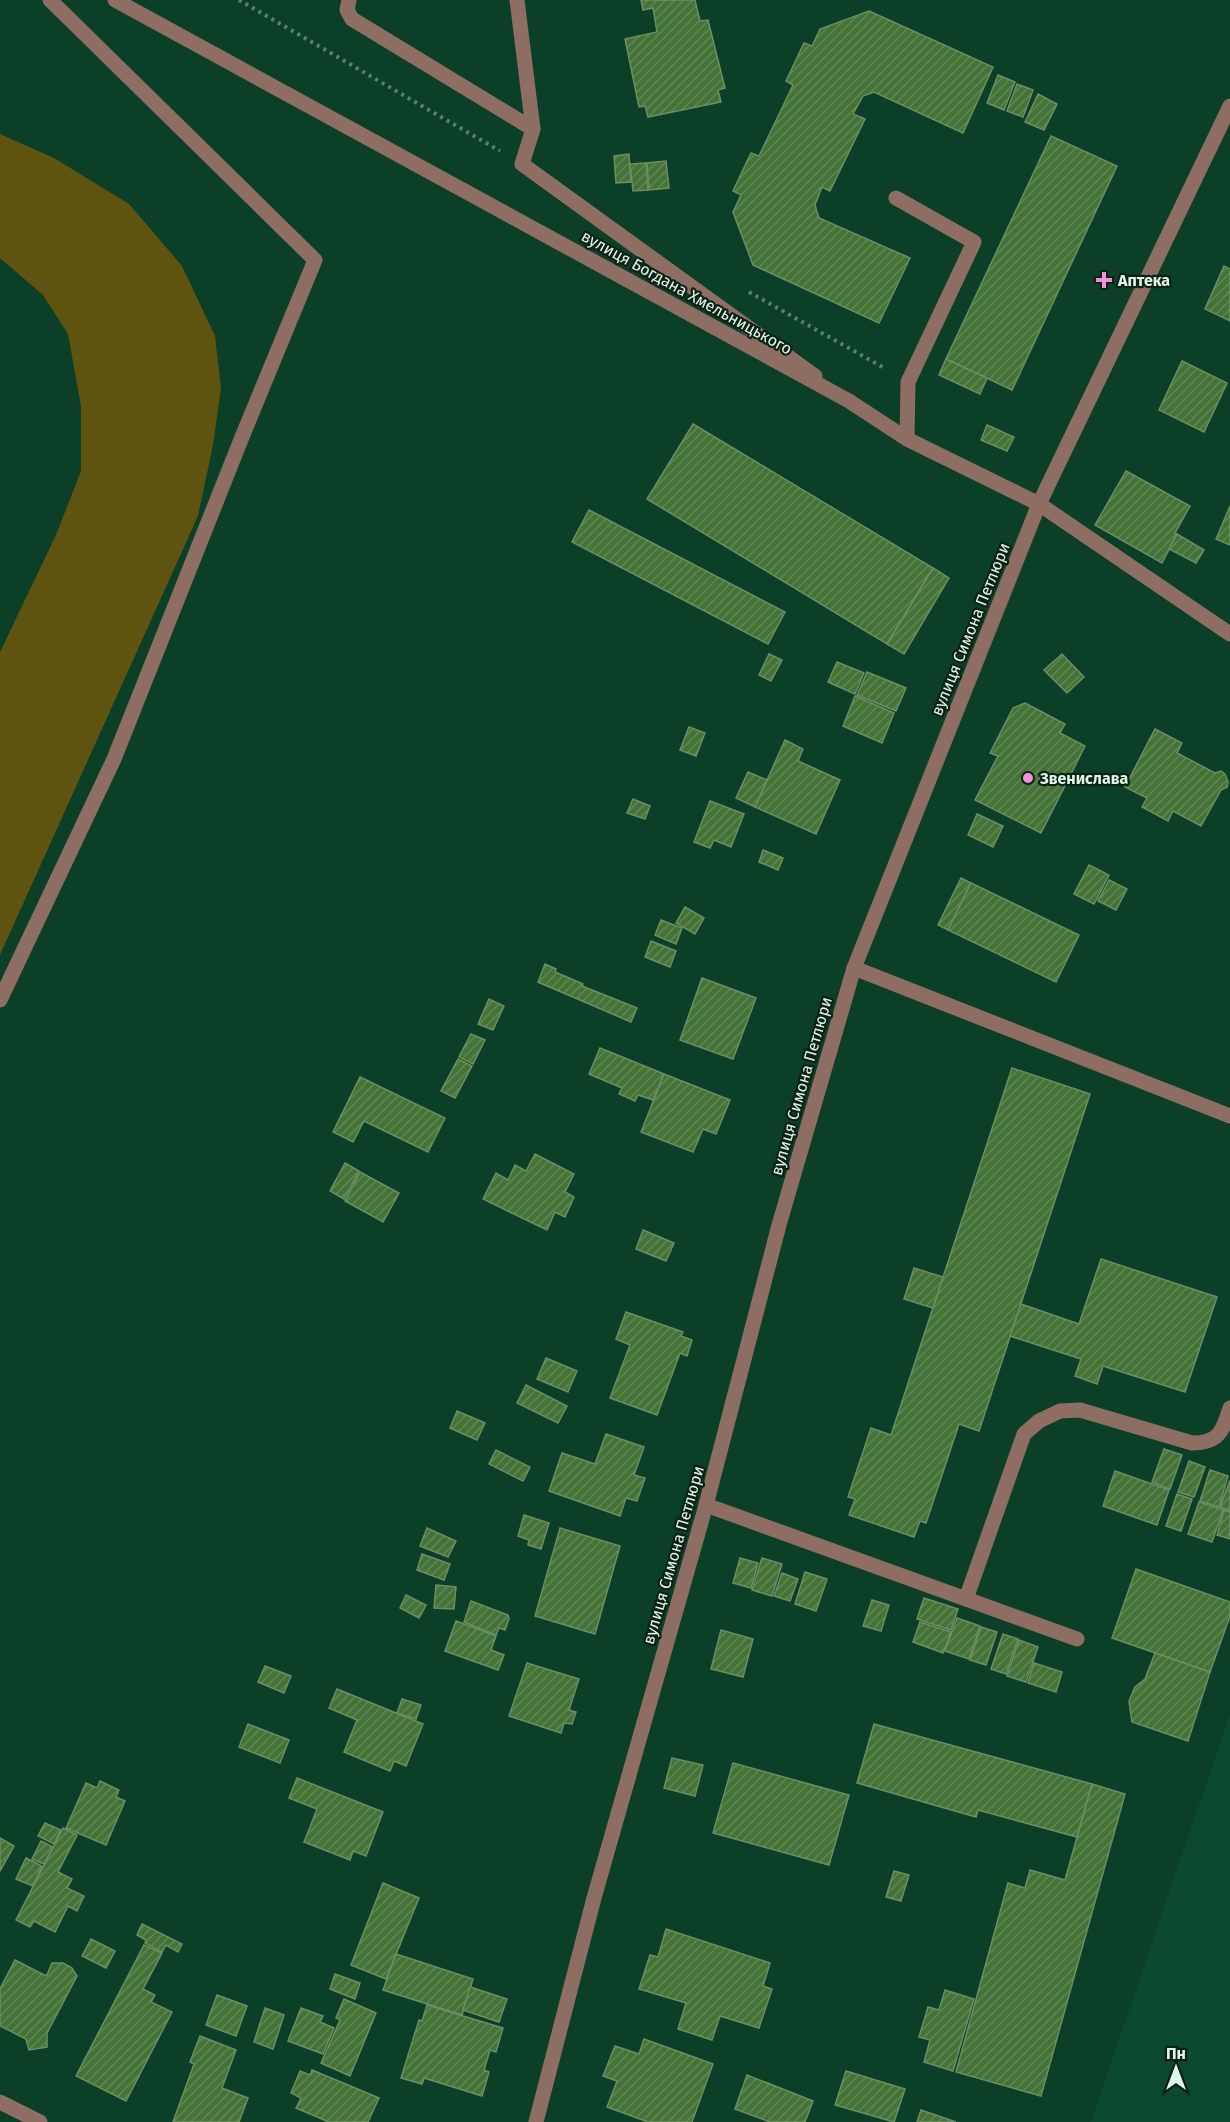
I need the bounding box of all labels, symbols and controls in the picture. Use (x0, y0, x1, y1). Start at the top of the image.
street label: вулиця Богдана Хмельницького (578, 226, 795, 358)
marker: Аптека (1095, 271, 1113, 289)
place label: Аптека (1117, 271, 1170, 290)
street label: вулиця Симона Петлюри (927, 540, 1014, 719)
place label: Звенислава (1039, 769, 1128, 788)
marker: Звенислава (1021, 771, 1035, 785)
street label: вулиця Симона Петлюри (767, 995, 836, 1178)
street label: вулиця Симона Петлюри (639, 1464, 708, 1647)
north arrow (1146, 2038, 1206, 2098)
text: Пн (1166, 2044, 1186, 2063)

